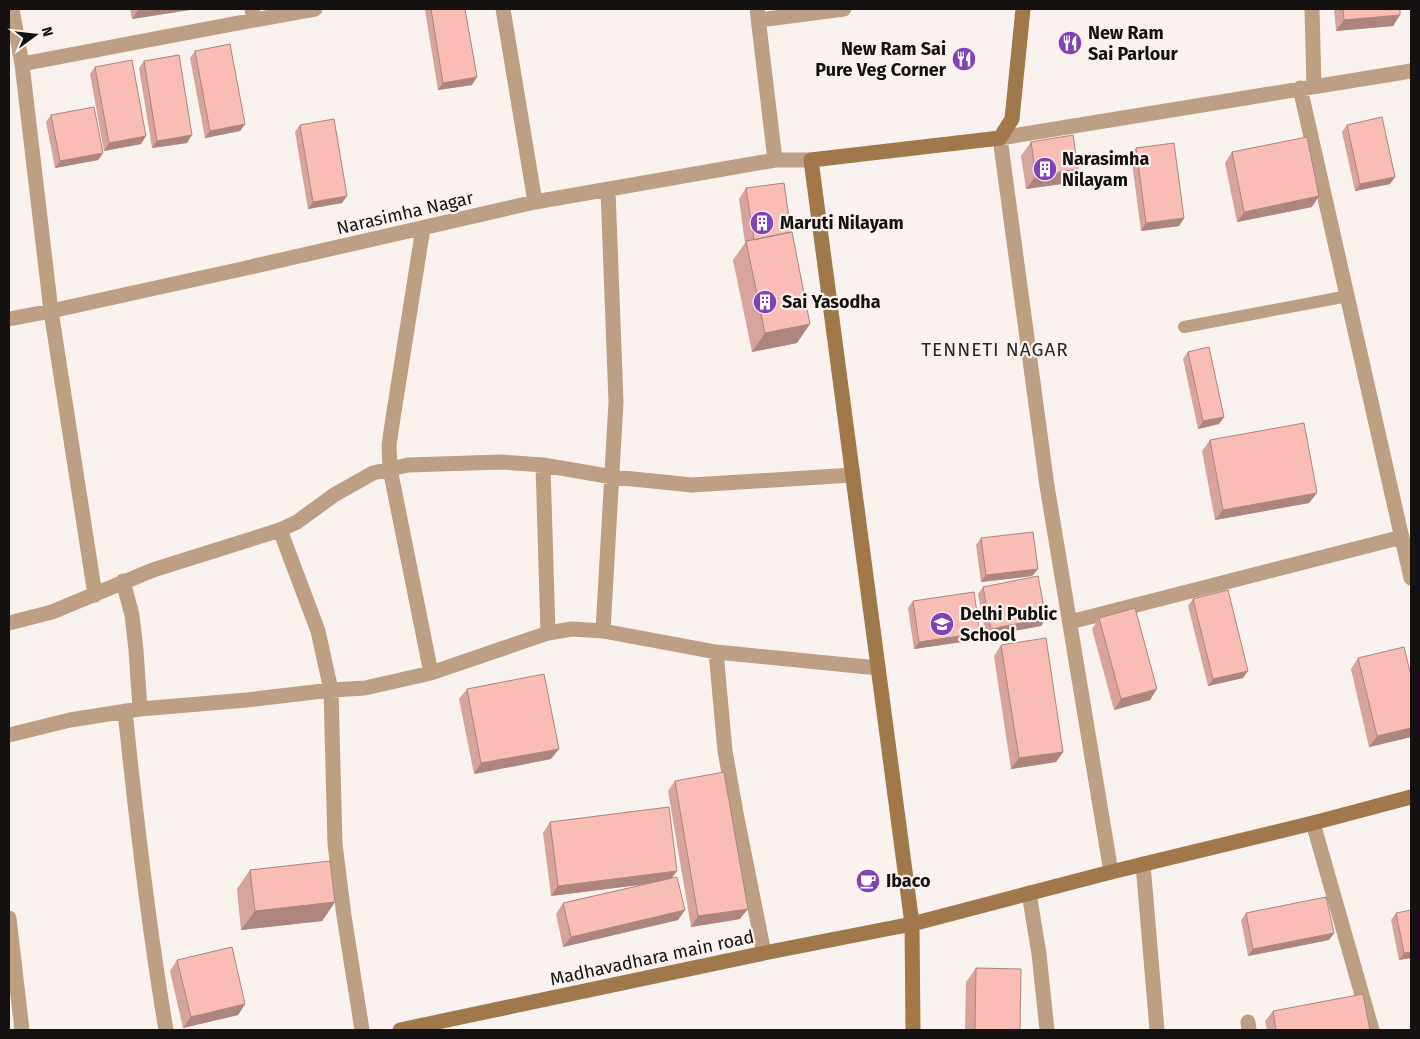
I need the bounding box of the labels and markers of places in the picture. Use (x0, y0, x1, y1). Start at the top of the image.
place label: New Ram Sai Parlour (1088, 22, 1179, 65)
restaurant icon: New Ram Sai Parlour (1057, 30, 1083, 56)
place label: New Ram Sai Pure Veg Corner (815, 38, 947, 81)
restaurant icon: New Ram Sai Pure Veg Corner (951, 46, 977, 72)
place label: Narasimha Nilayam (1062, 148, 1149, 191)
building icon: Narasimha Nilayam (1032, 156, 1058, 182)
building icon: Maruti Nilayam (749, 210, 775, 236)
place label: Maruti Nilayam (780, 212, 904, 234)
building icon: Sai Yasodha (752, 289, 778, 315)
place label: Sai Yasodha (782, 291, 881, 313)
place label: Delhi Public School (960, 603, 1058, 646)
school or university icon: Delhi Public School (929, 611, 955, 637)
cafe icon: Ibaco (855, 868, 881, 894)
place label: Ibaco (886, 870, 930, 892)

